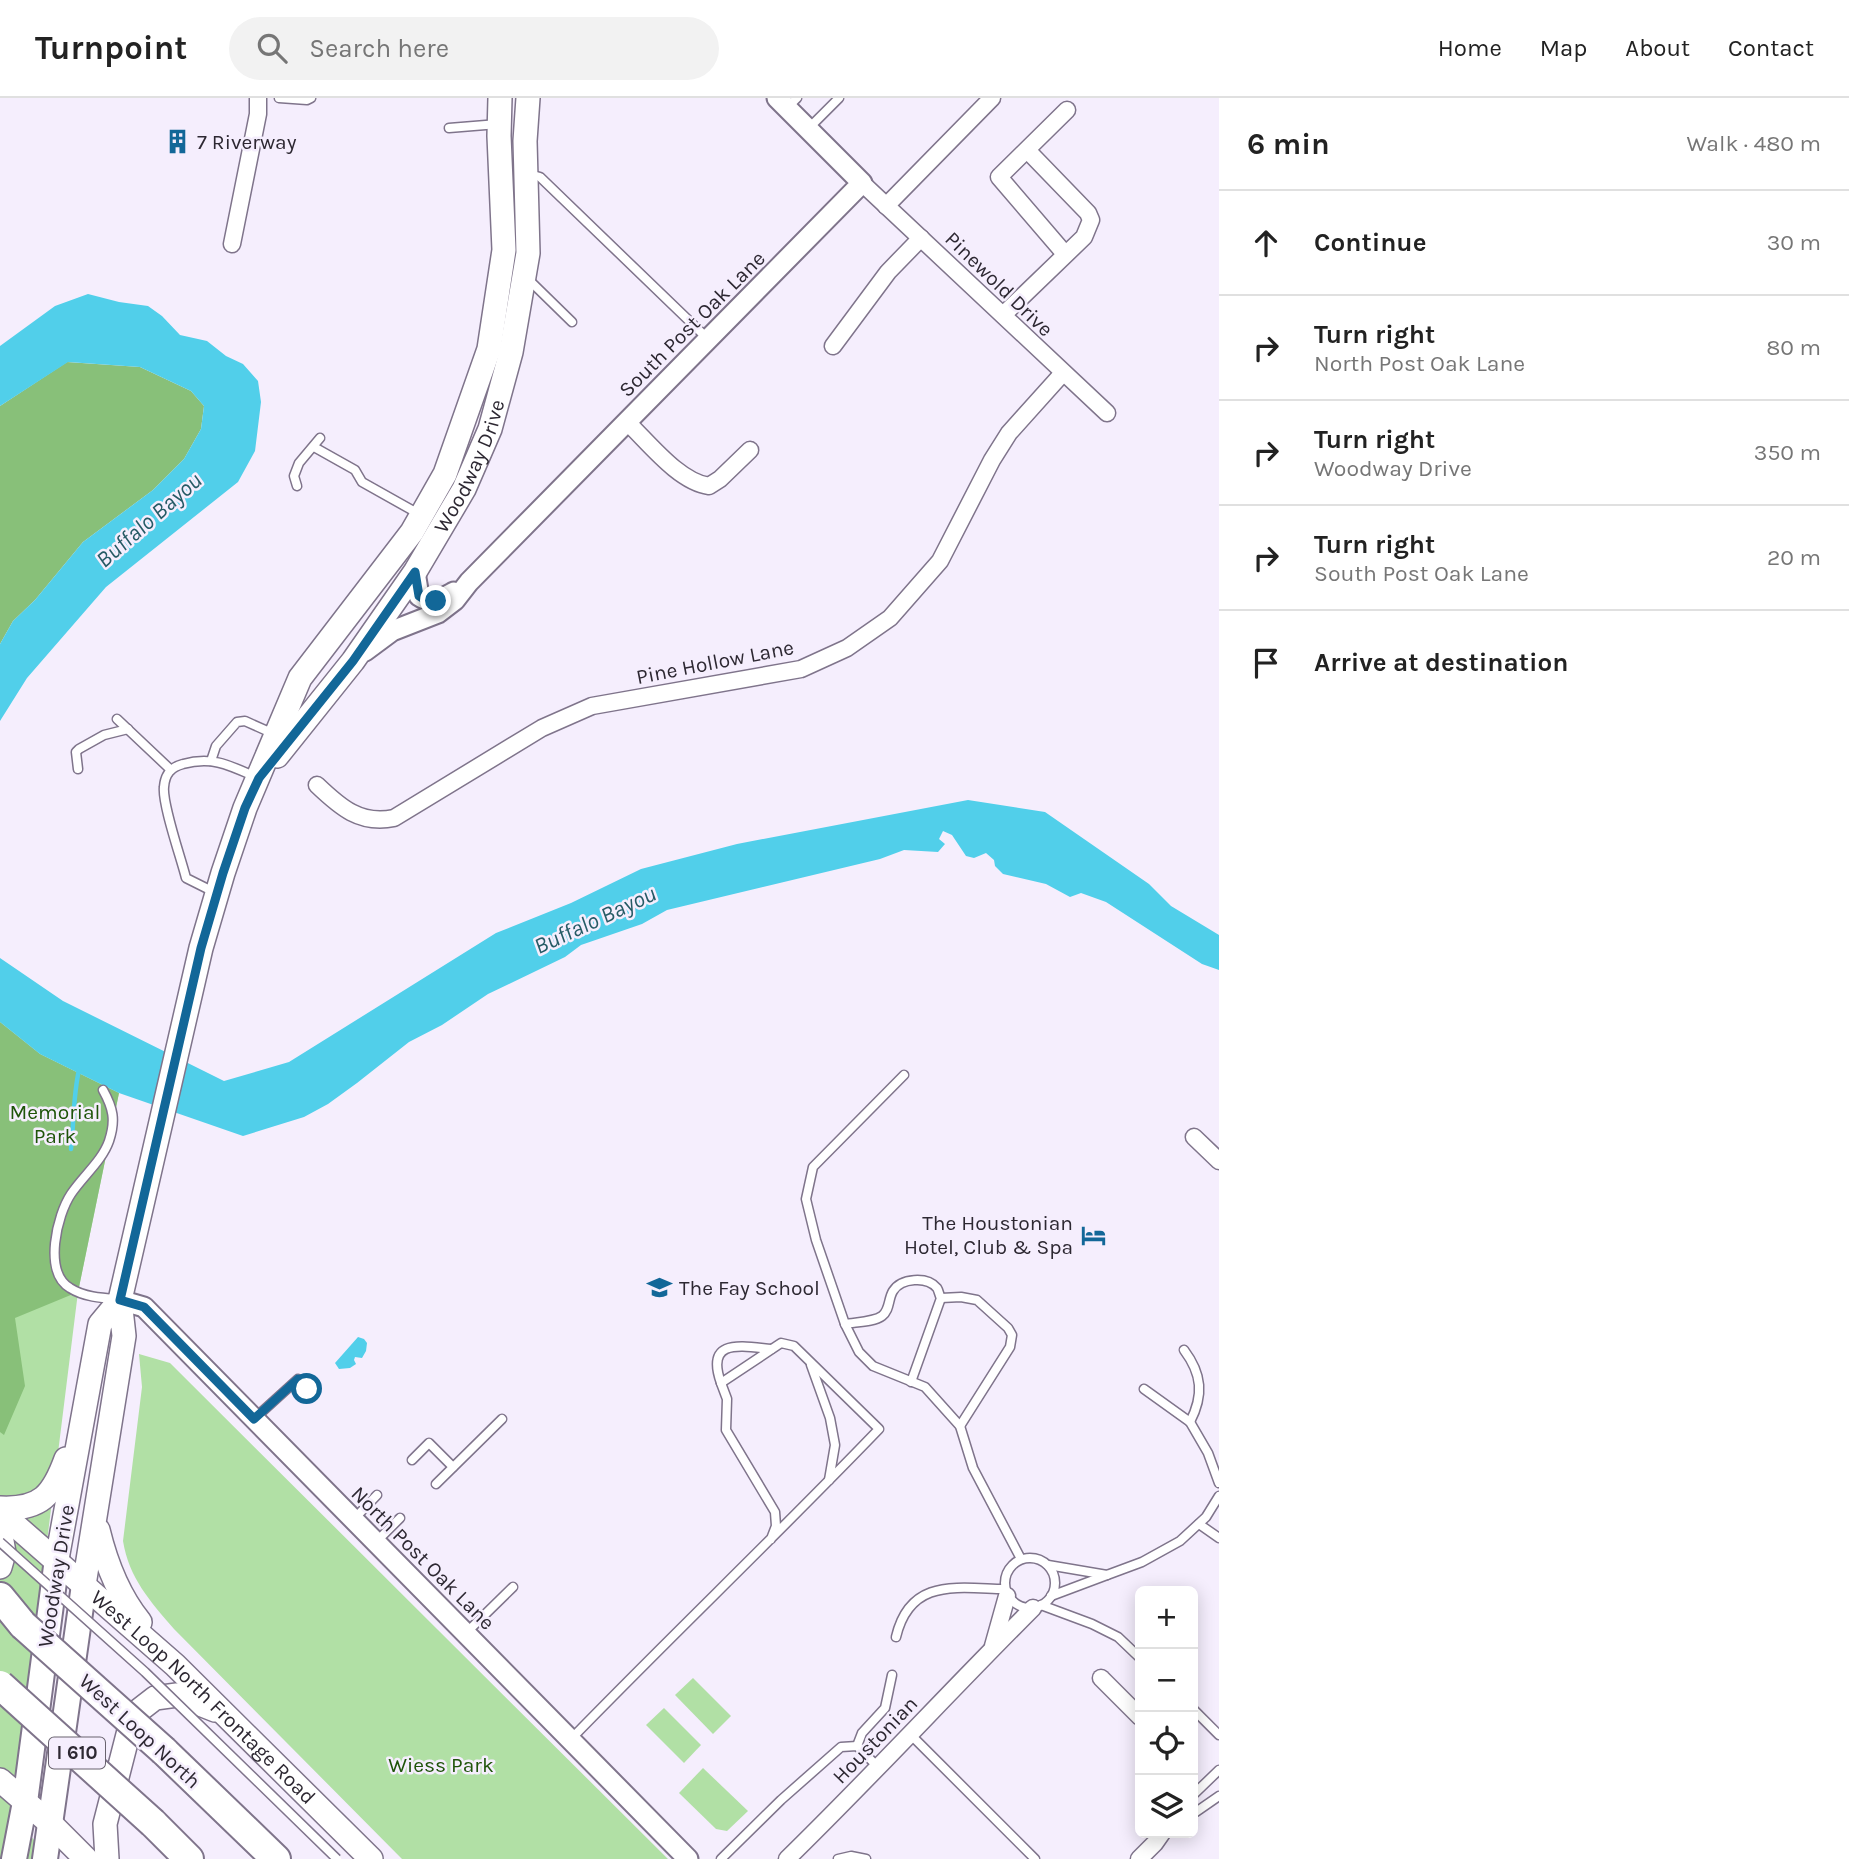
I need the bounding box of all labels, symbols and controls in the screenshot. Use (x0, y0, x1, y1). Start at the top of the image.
search box (229, 17, 719, 80)
text: Turnpoint (35, 29, 187, 67)
icon: search (253, 29, 291, 67)
text: Search here (309, 33, 449, 64)
text: Home (1438, 34, 1502, 62)
text: Map (1540, 34, 1587, 62)
text: About (1625, 34, 1690, 62)
text: Contact (1728, 34, 1814, 62)
text: 6 min (1247, 126, 1330, 162)
building icon: 7 Riverway (163, 128, 191, 156)
place label: 7 Riverway (197, 130, 297, 154)
text: Walk · 480 m (1686, 130, 1821, 157)
icon: ahead (1247, 224, 1285, 262)
street label: Pinewold Drive (940, 227, 1058, 341)
text: Continue (1314, 227, 1426, 258)
text: 30 m (1767, 229, 1821, 256)
street label: South Post Oak Lane (614, 246, 770, 402)
text: Turn right (1314, 319, 1435, 350)
icon: right (1247, 329, 1285, 367)
text: 80 m (1766, 334, 1821, 361)
text: North Post Oak Lane (1314, 350, 1525, 377)
street label: Woodway Drive (429, 397, 510, 537)
text: Turn right (1314, 424, 1435, 455)
icon: right (1247, 434, 1285, 472)
text: 350 m (1754, 439, 1821, 466)
text: Woodway Drive (1314, 455, 1472, 482)
water label: Buffalo Bayou (90, 467, 208, 573)
text: Turn right (1314, 529, 1435, 560)
icon: right (1247, 539, 1285, 577)
text: 20 m (1767, 544, 1821, 571)
text: South Post Oak Lane (1314, 560, 1529, 587)
route end (420, 585, 451, 616)
street label: Pine Hollow Lane (634, 635, 796, 689)
icon: arrive (1247, 644, 1285, 682)
text: Arrive at destination (1314, 647, 1568, 678)
water label: Buffalo Bayou (530, 880, 660, 960)
park label: Memorial Park (10, 1100, 100, 1148)
place label: The Houstonian Hotel, Club & Spa (904, 1211, 1073, 1259)
hotel icon: The Houstonian Hotel, Club & Spa (1079, 1221, 1107, 1249)
school or university icon: The Fay School (645, 1274, 673, 1302)
place label: The Fay School (679, 1276, 820, 1300)
route start (291, 1373, 322, 1404)
street label: North Post Oak Lane (346, 1481, 500, 1635)
street label: Woodway Drive (33, 1503, 79, 1649)
street label: West Loop North Frontage Road (86, 1584, 320, 1810)
map controls (1135, 1586, 1198, 1838)
button: + (1135, 1586, 1198, 1649)
button: − (1135, 1649, 1198, 1712)
street label: West Loop North (74, 1668, 206, 1794)
street label: Houstonian (828, 1691, 922, 1789)
button: locate (1135, 1712, 1198, 1775)
road number: I 610 (49, 1737, 105, 1768)
park label: Wiess Park (388, 1753, 494, 1777)
button: layers (1135, 1775, 1198, 1838)

